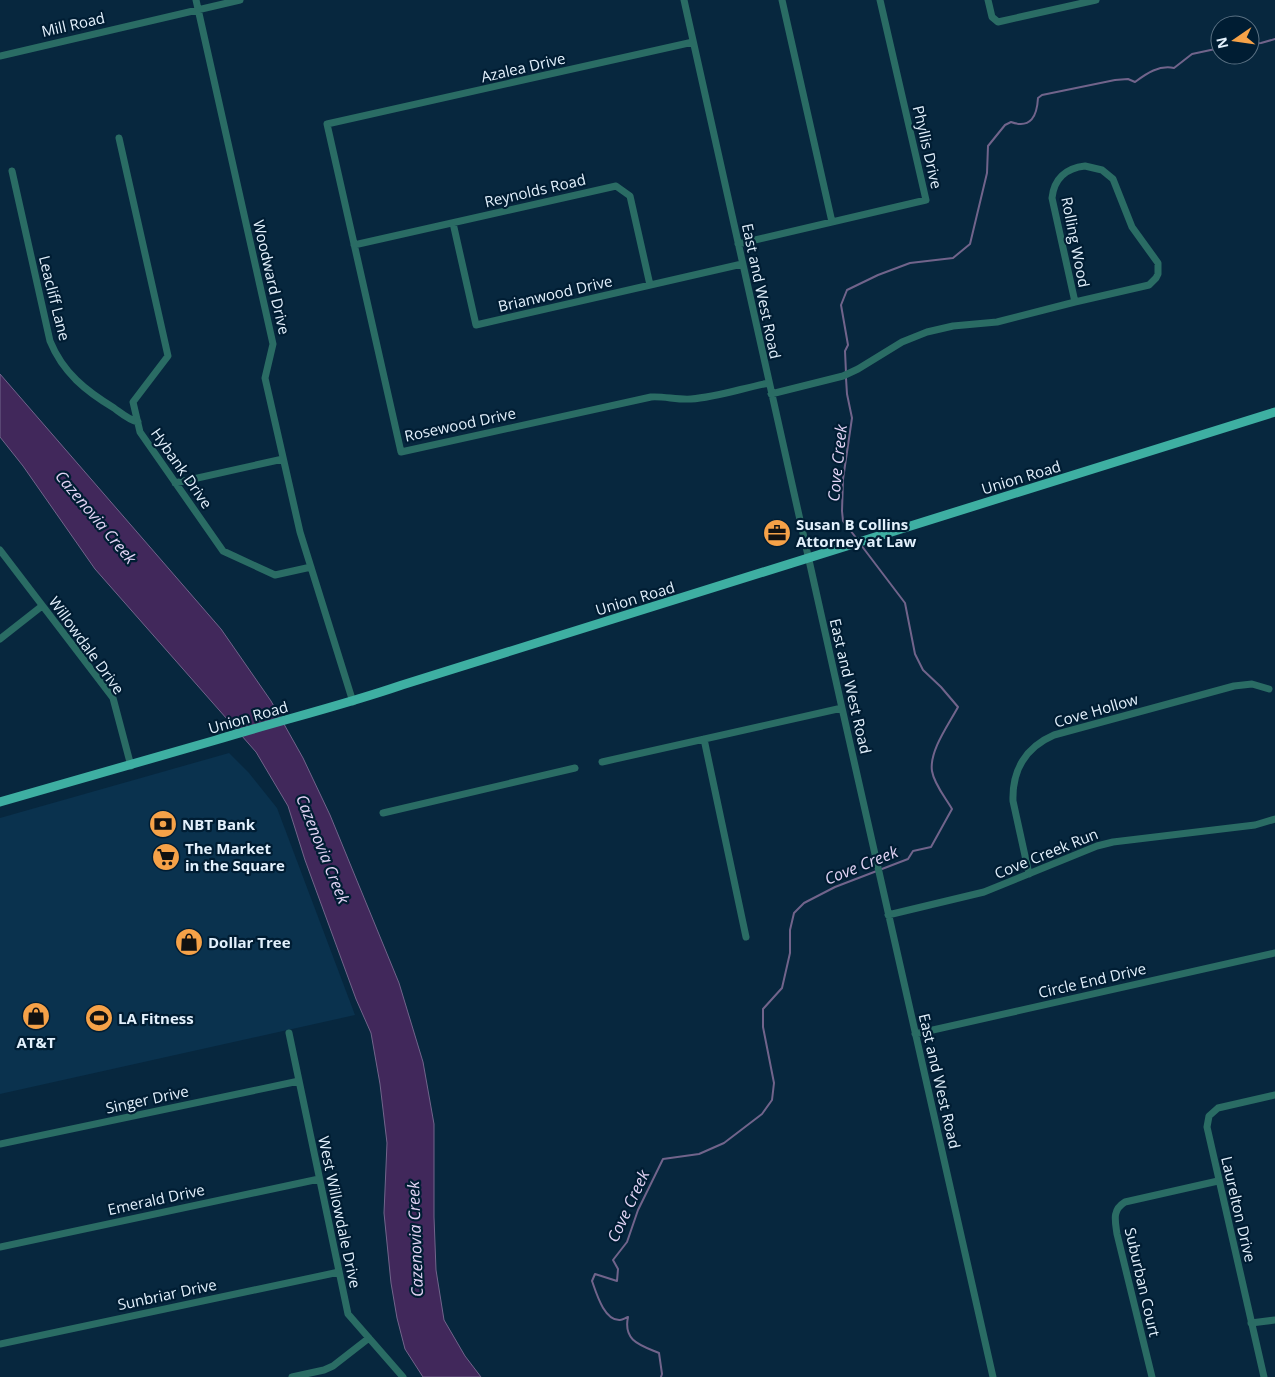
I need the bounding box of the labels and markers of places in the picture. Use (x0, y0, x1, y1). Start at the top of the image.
place label: Susan B Collins Attorney at Law (796, 514, 917, 551)
office icon: Susan B Collins Attorney at Law (762, 518, 792, 548)
bank icon: NBT Bank (148, 809, 178, 839)
place label: NBT Bank (182, 814, 256, 834)
place label: The Market in the Square (185, 838, 285, 875)
supermarket icon: The Market in the Square (151, 842, 181, 872)
shop icon: Dollar Tree (174, 927, 204, 957)
place label: Dollar Tree (208, 932, 291, 952)
shop icon: AT&T (21, 1001, 51, 1031)
sports icon: LA Fitness (84, 1003, 114, 1033)
place label: LA Fitness (118, 1008, 194, 1028)
place label: AT&T (17, 1032, 56, 1052)

